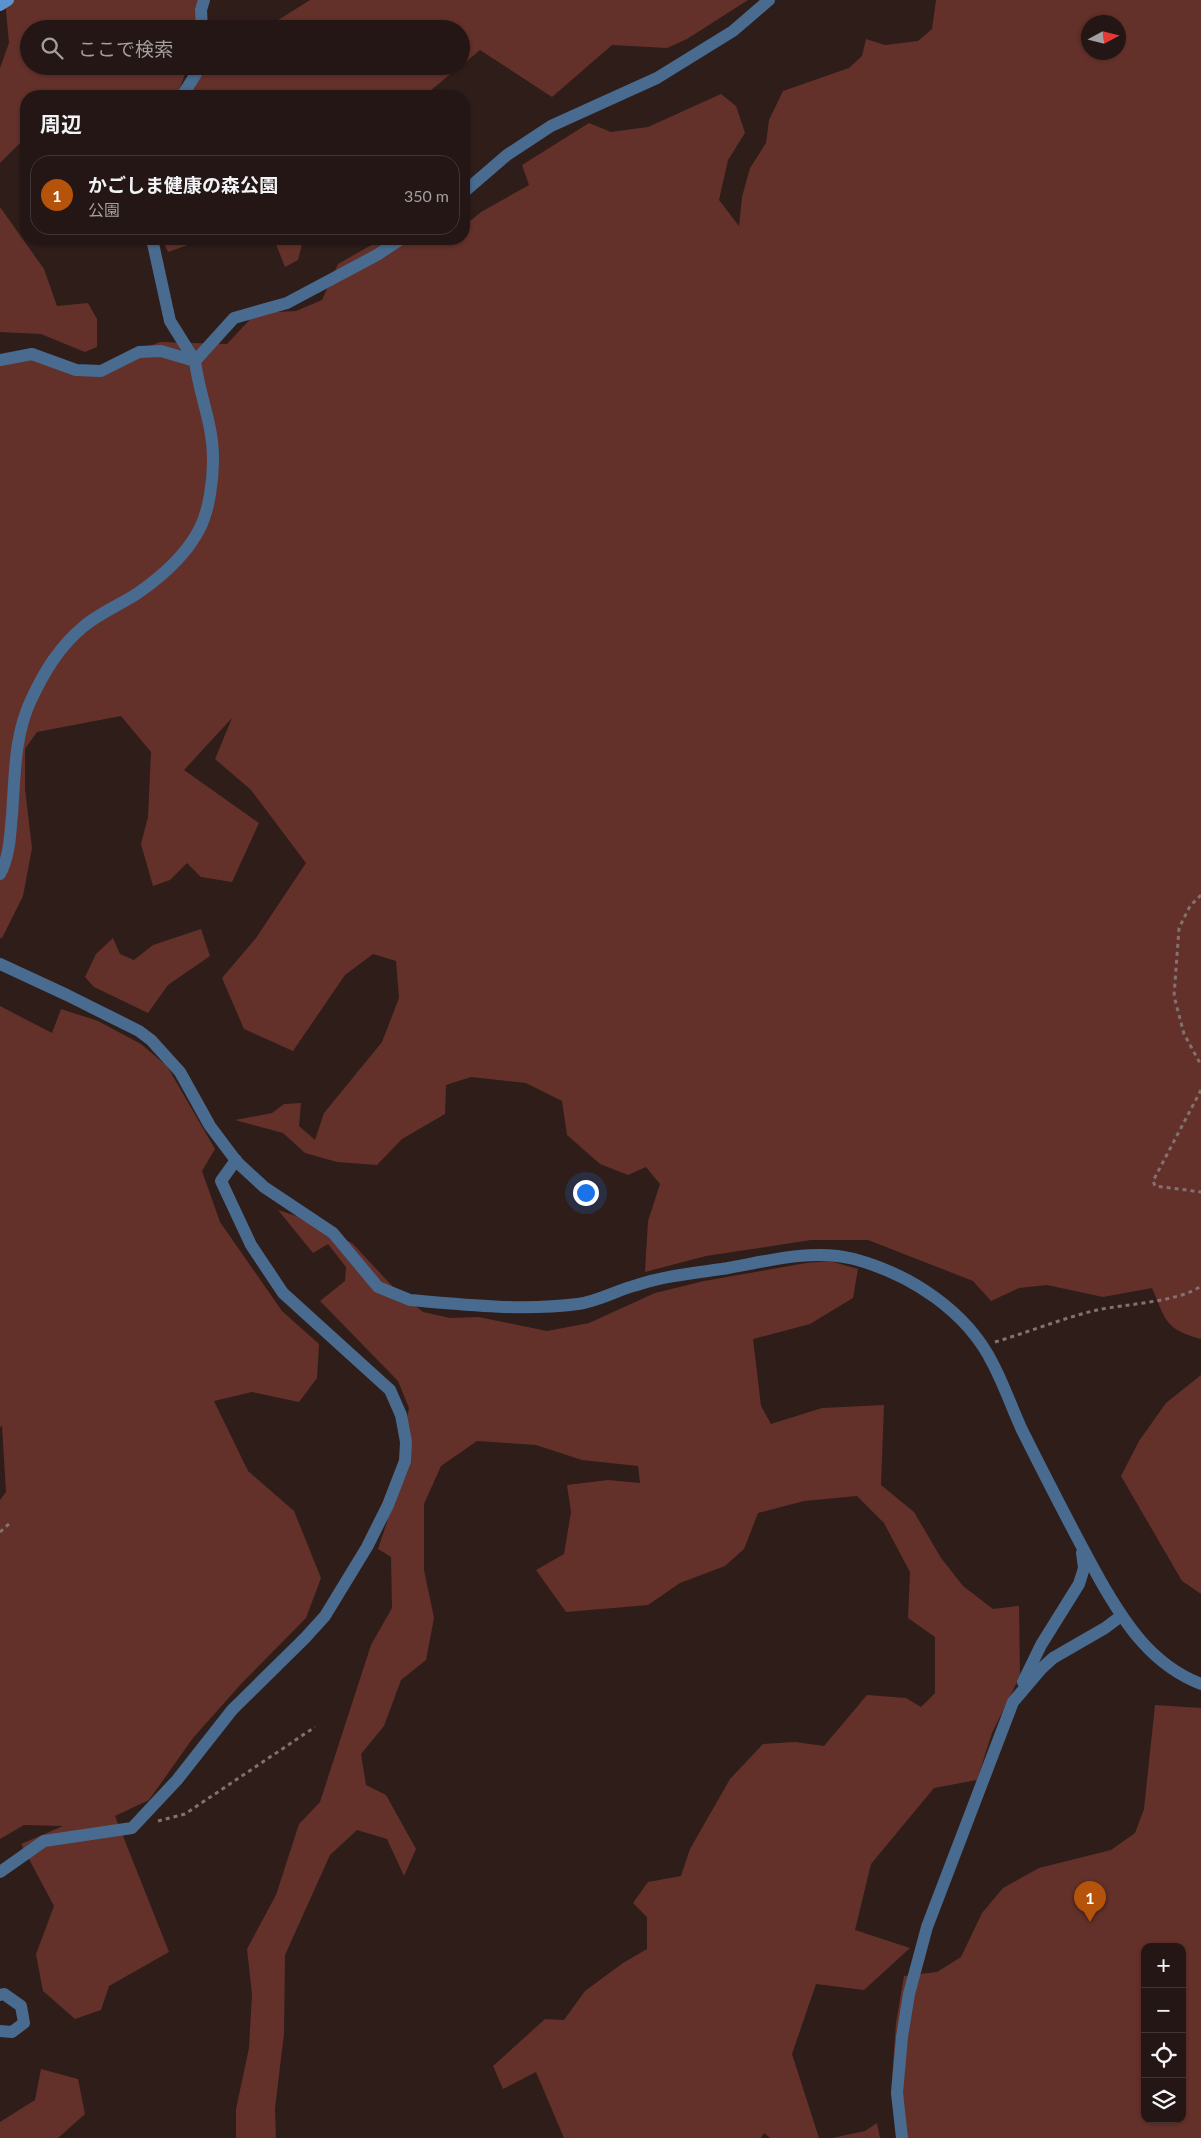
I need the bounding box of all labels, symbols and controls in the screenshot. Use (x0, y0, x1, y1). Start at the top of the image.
north arrow (1081, 15, 1126, 60)
search box (20, 20, 470, 75)
icon: search (38, 34, 66, 62)
text: ここで検索 (78, 37, 173, 60)
text: 周辺 (40, 111, 82, 136)
text: かごしま健康の森公園 (88, 173, 278, 196)
text: 1 (52, 186, 62, 205)
text: 350 m (404, 186, 449, 205)
text: 公園 (88, 200, 120, 219)
your location (573, 1180, 599, 1206)
pin: 1 (1074, 1881, 1106, 1922)
map controls (1141, 1943, 1186, 2123)
button: + (1141, 1943, 1186, 1988)
button: − (1141, 1988, 1186, 2033)
button: locate (1141, 2033, 1186, 2078)
button: layers (1141, 2078, 1186, 2123)

